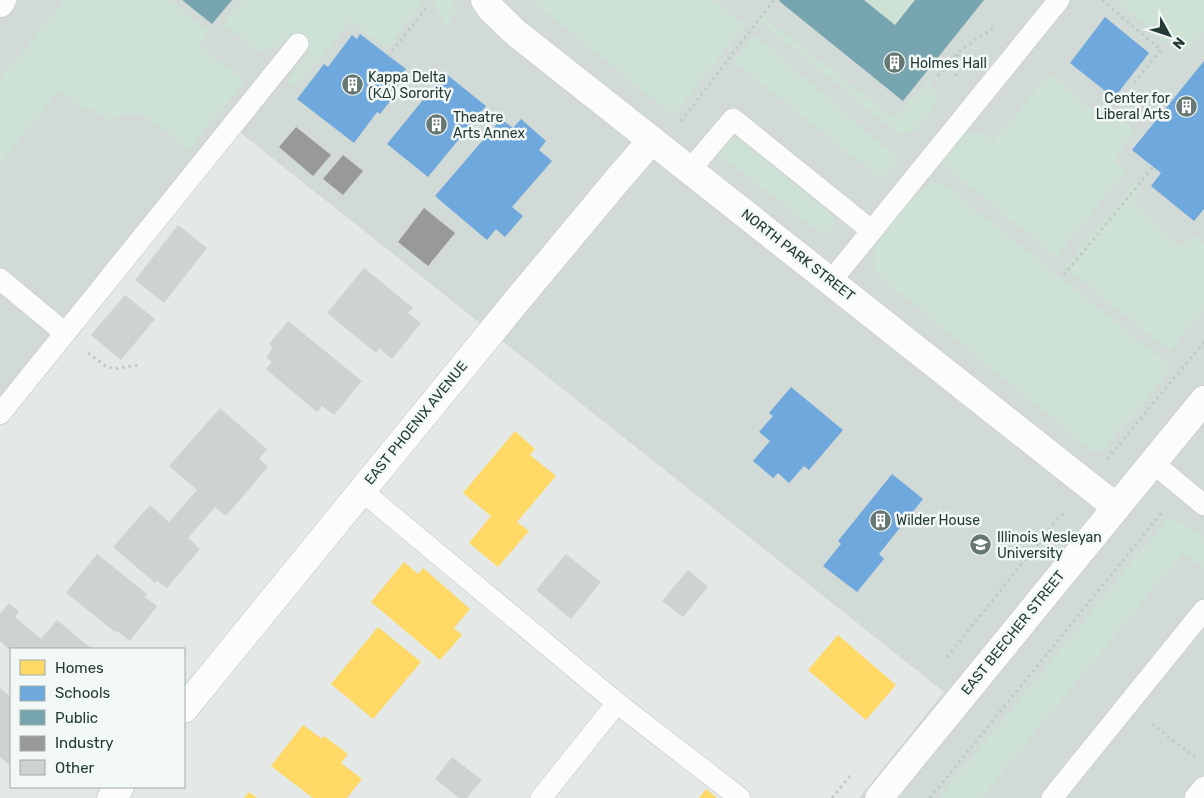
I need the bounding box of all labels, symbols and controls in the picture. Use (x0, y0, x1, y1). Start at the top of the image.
north arrow (1144, 10, 1194, 60)
text: N (1169, 34, 1188, 52)
building icon: Holmes Hall (882, 51, 906, 75)
place label: Holmes Hall (910, 55, 987, 72)
place label: Kappa Delta (ΚΔ) Sorority (368, 69, 452, 102)
building icon: Kappa Delta (ΚΔ) Sorority (340, 73, 364, 97)
place label: Center for Liberal Arts (1096, 90, 1171, 123)
building icon: Center for Liberal Arts (1174, 94, 1198, 118)
place label: Theatre Arts Annex (453, 109, 525, 142)
building icon: Theatre Arts Annex (425, 113, 449, 137)
street label: NORTH PARK STREET (738, 205, 858, 305)
street label: EAST PHOENIX AVENUE (361, 358, 471, 488)
building icon: Wilder House (868, 508, 892, 532)
place label: Wilder House (896, 512, 980, 529)
place label: Illinois Wesleyan University (997, 529, 1102, 562)
school or university icon: Illinois Wesleyan University (969, 533, 993, 557)
street label: EAST BEECHER STREET (958, 567, 1068, 699)
legend (10, 648, 185, 788)
text: Homes (55, 659, 104, 677)
text: Schools (55, 684, 111, 702)
text: Public (55, 709, 98, 727)
text: Industry (55, 734, 114, 752)
text: Other (55, 759, 95, 777)

